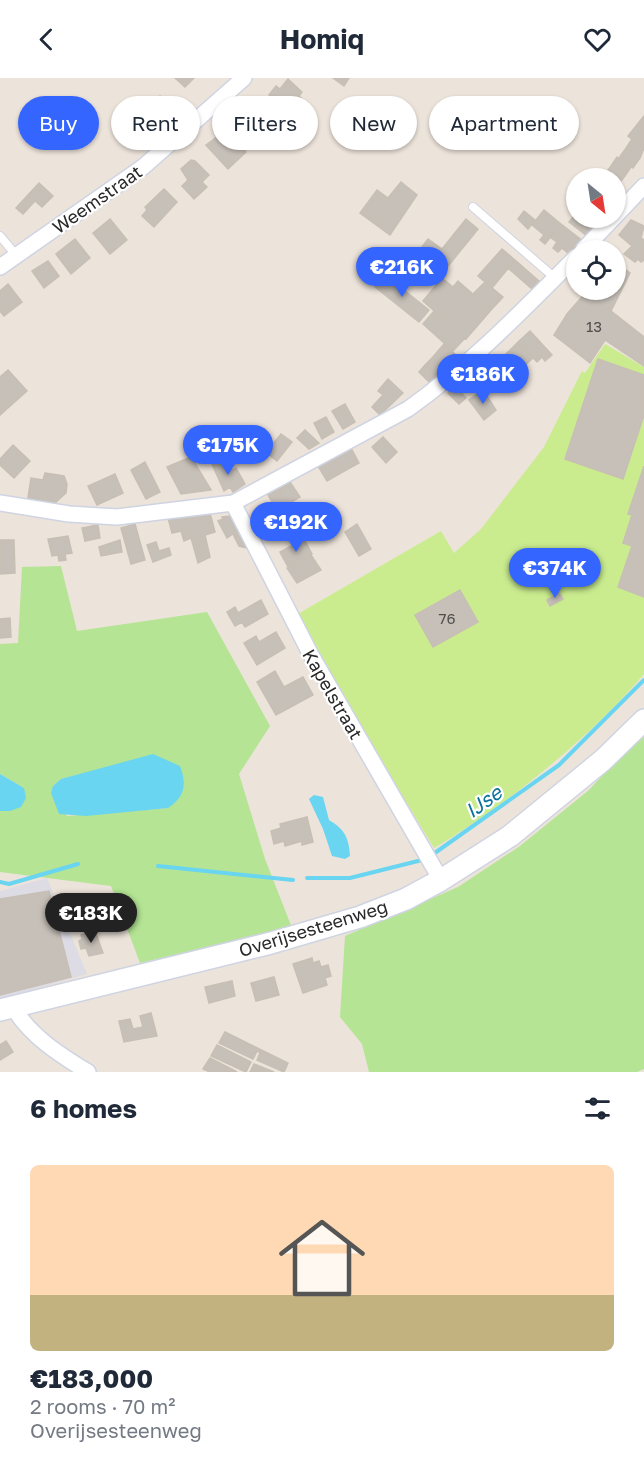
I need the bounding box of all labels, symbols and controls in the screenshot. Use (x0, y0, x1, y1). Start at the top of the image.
icon: back (30, 23, 63, 56)
text: Homiq (280, 23, 364, 55)
icon: heart (581, 23, 614, 56)
chip: Buy (18, 96, 99, 150)
chip: Rent (111, 96, 200, 150)
chip: Filters (212, 96, 318, 150)
chip: New (330, 96, 417, 150)
chip: Apartment (429, 96, 579, 150)
street label: Weemstraat (48, 160, 146, 238)
north arrow (566, 168, 626, 228)
map controls (566, 168, 626, 300)
button: locate (566, 240, 626, 300)
pin: €216K (360, 247, 444, 298)
text: €216K (370, 254, 434, 278)
house number: 13 (586, 317, 602, 335)
pin: €186K (441, 354, 525, 405)
text: €186K (451, 361, 515, 385)
pin: €175K (186, 425, 270, 476)
text: €175K (197, 432, 259, 456)
pin: €192K (254, 502, 338, 553)
text: €192K (264, 509, 328, 533)
pin: €374K (513, 548, 597, 599)
text: €374K (523, 555, 587, 579)
house number: 76 (438, 609, 456, 627)
street label: Kapelstraat (298, 645, 368, 743)
water label: IJse (460, 779, 507, 822)
pin: €183K (49, 893, 133, 944)
street label: Overijsesteenweg (236, 895, 390, 961)
text: €183K (59, 900, 123, 924)
icon: filters (581, 1092, 614, 1125)
text: 6 homes (30, 1093, 137, 1124)
icon: home (268, 1204, 376, 1312)
text: €183,000 (30, 1363, 153, 1394)
text: 2 rooms · 70 m² (30, 1394, 175, 1418)
text: Overijsesteenweg (30, 1418, 202, 1442)

